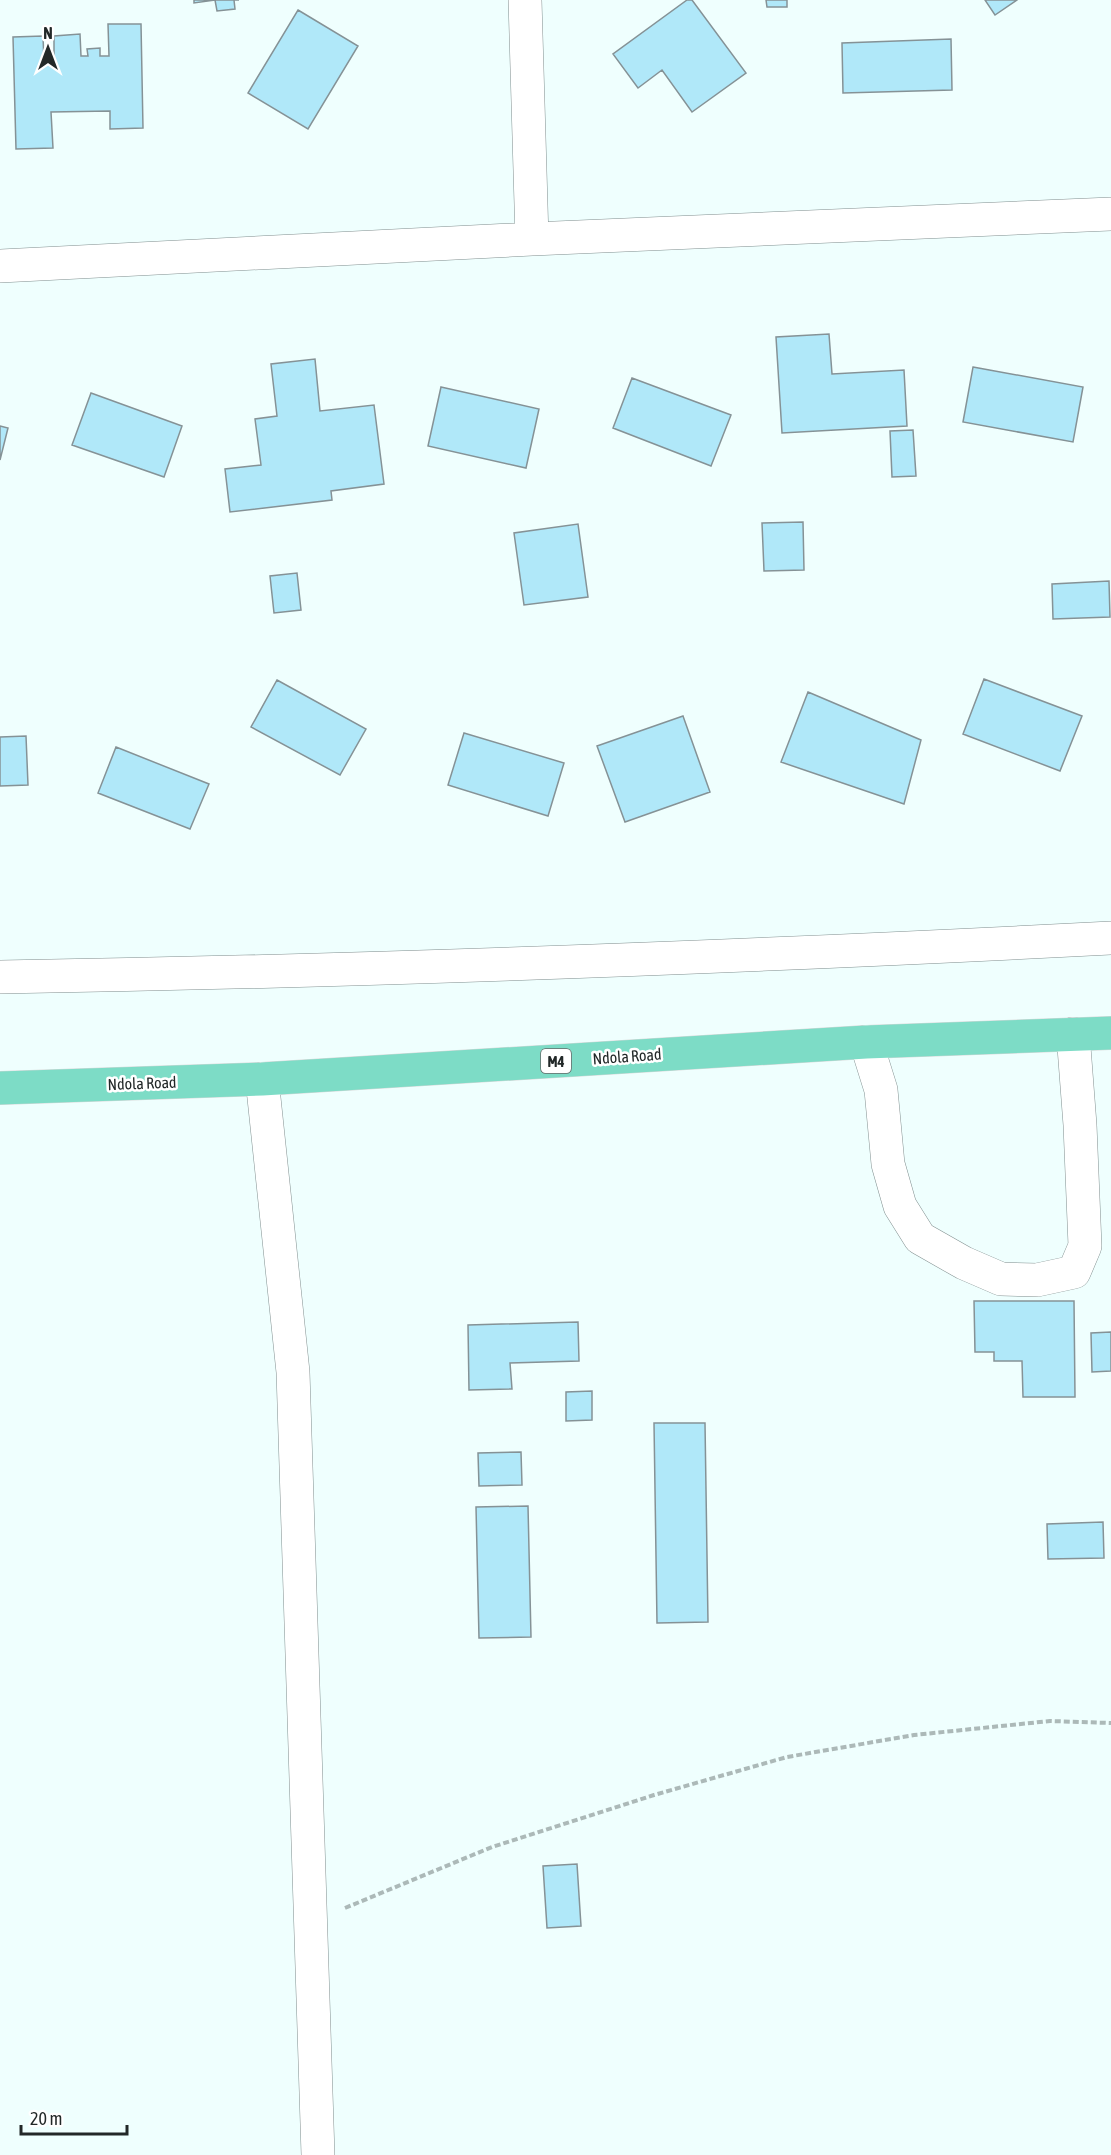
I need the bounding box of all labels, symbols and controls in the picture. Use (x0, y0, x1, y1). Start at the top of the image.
north arrow (18, 18, 78, 78)
text: N (43, 24, 53, 42)
street label: Ndola Road (592, 1045, 662, 1067)
road number: M4 (541, 1049, 571, 1073)
street label: Ndola Road (107, 1073, 177, 1093)
scale bar (21, 2098, 128, 2136)
text: 20 m (30, 2108, 62, 2129)

